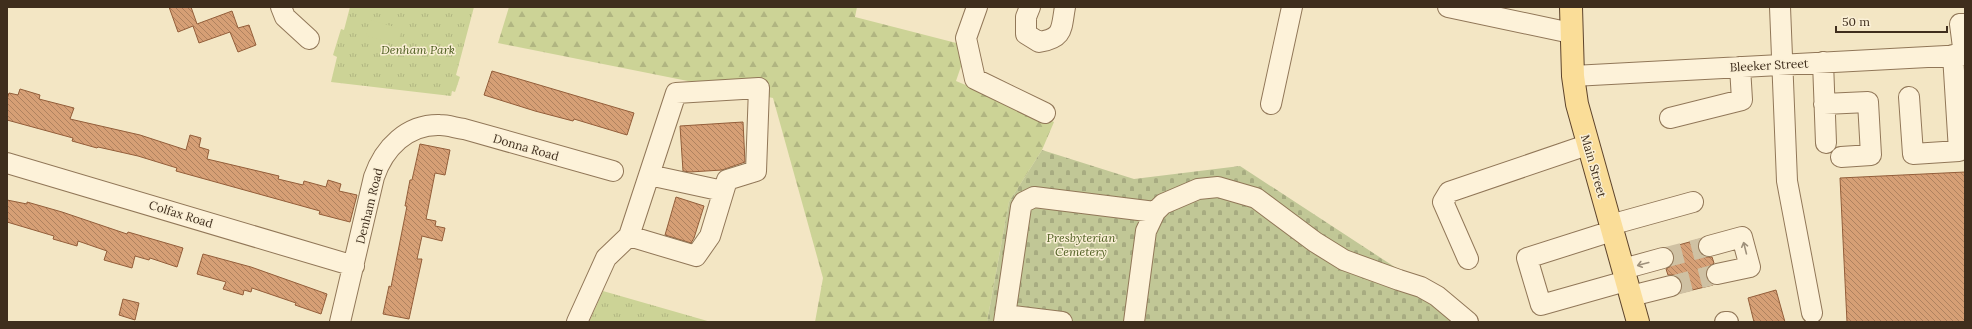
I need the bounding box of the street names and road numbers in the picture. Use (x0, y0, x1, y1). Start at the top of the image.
street label: Bleeker Street (1729, 55, 1809, 75)
street label: Donna Road (491, 130, 561, 164)
street label: Main Street (1578, 133, 1610, 200)
street label: Denham Road (352, 166, 386, 246)
street label: Colfax Road (147, 197, 215, 231)

